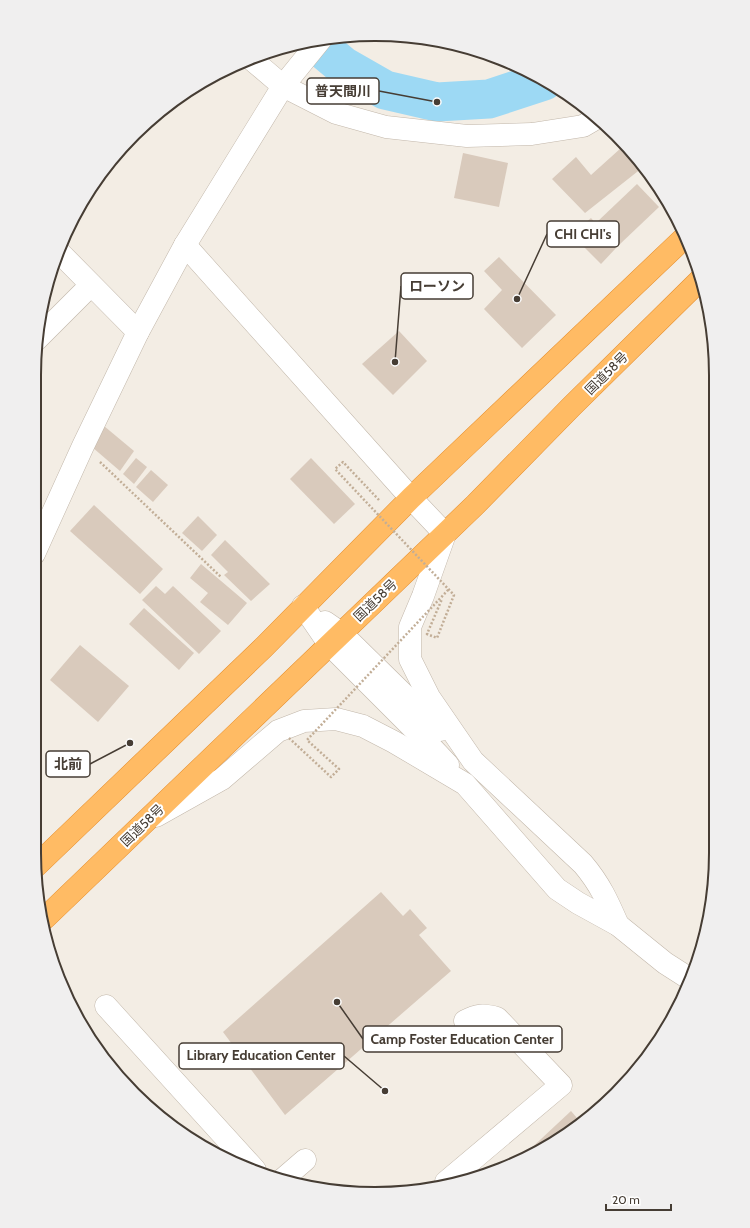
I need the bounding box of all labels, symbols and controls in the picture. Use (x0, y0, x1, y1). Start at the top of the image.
callout: 普天間川 (307, 78, 379, 104)
text: 普天間川 (315, 82, 371, 100)
callout: CHI CHI's (547, 221, 619, 247)
text: CHI CHI's (555, 225, 612, 243)
callout: ローソン (401, 273, 473, 299)
text: ローソン (409, 277, 465, 295)
street label: 国道58号 (581, 348, 631, 398)
street label: 国道58号 (350, 576, 400, 624)
callout: 北前 (46, 751, 90, 777)
text: 北前 (54, 755, 82, 773)
street label: 国道58号 (117, 801, 167, 849)
callout: Camp Foster Education Center (363, 1026, 562, 1052)
text: Camp Foster Education Center (370, 1030, 554, 1048)
callout: Library Education Center (179, 1043, 344, 1069)
text: Library Education Center (187, 1046, 336, 1064)
scale bar (606, 1186, 671, 1212)
text: 20 m (612, 1192, 640, 1207)

